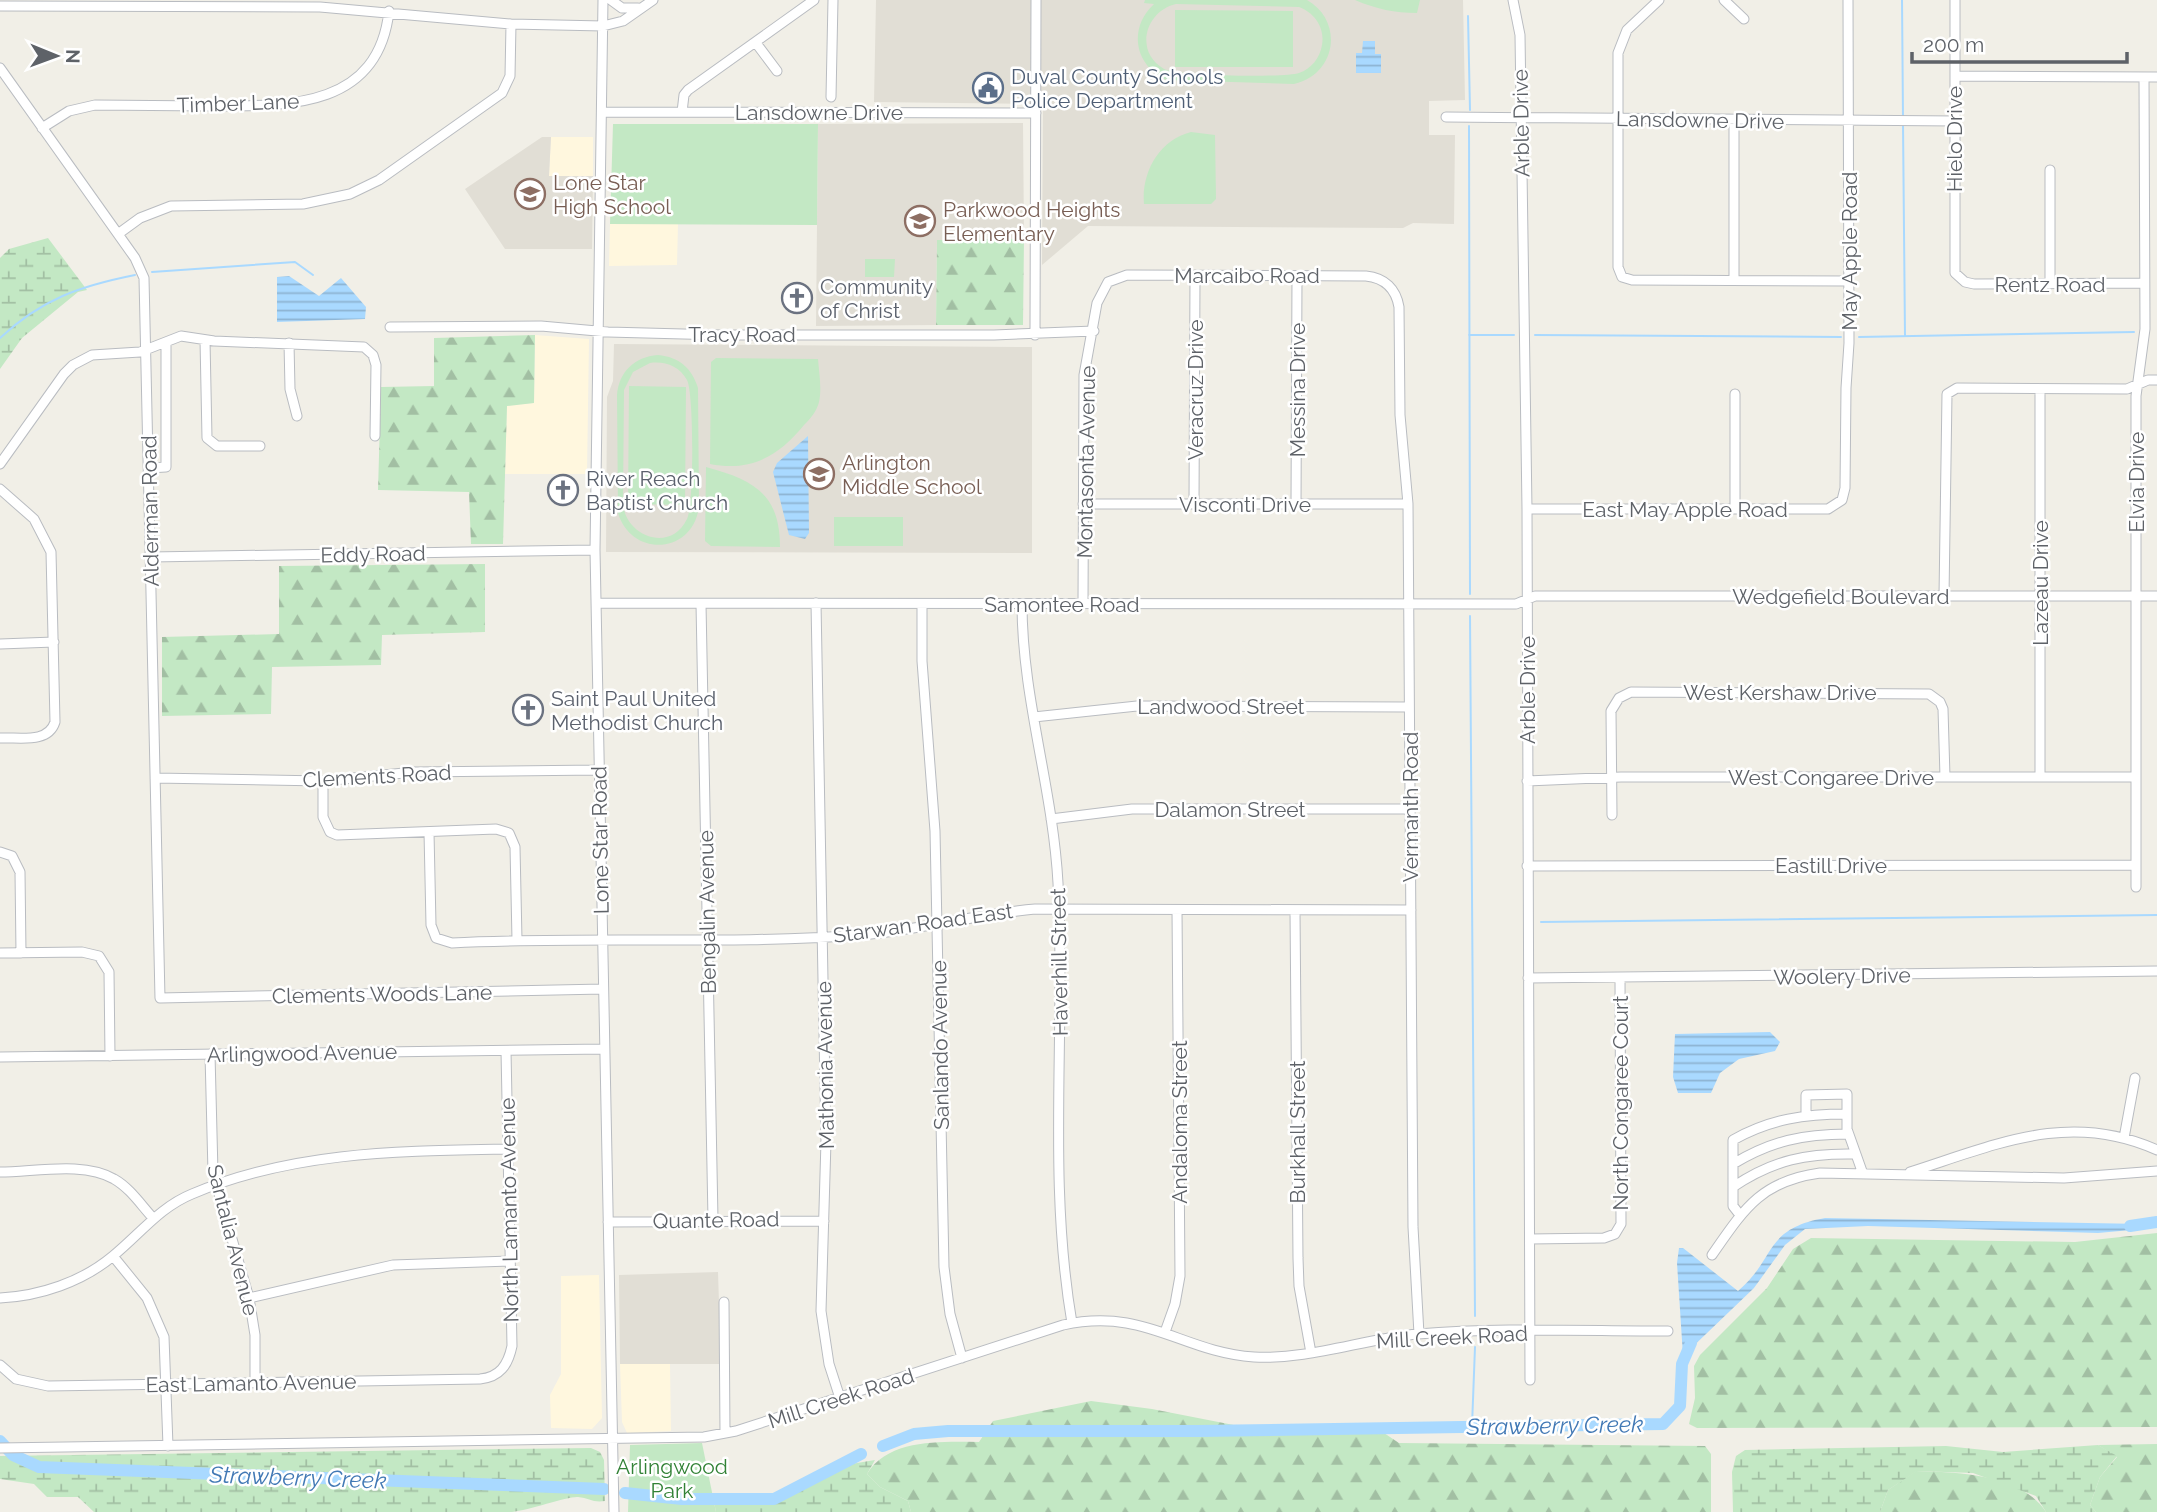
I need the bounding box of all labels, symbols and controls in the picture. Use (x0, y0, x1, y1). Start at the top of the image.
north arrow (21, 21, 91, 91)
scale bar (1912, 21, 2127, 65)
text: 200 m (1923, 32, 1984, 57)
text: N (62, 49, 84, 64)
place label: Duval County Schools Police Department (1011, 64, 1223, 113)
street label: Arble Drive (1508, 69, 1534, 177)
public building icon: Duval County Schools Police Department (971, 71, 1005, 105)
street label: Hielo Drive (1942, 86, 1967, 192)
street label: Timber Lane (176, 88, 300, 118)
street label: Lansdowne Drive (735, 100, 903, 125)
street label: Lansdowne Drive (1616, 106, 1784, 134)
place label: Lone Star High School (553, 170, 671, 219)
street label: May Apple Road (1837, 172, 1862, 330)
school or university icon: Lone Star High School (513, 177, 547, 211)
place label: Parkwood Heights Elementary (943, 197, 1121, 246)
school or university icon: Parkwood Heights Elementary (903, 204, 937, 238)
street label: Marcaibo Road (1174, 263, 1320, 288)
street label: Rentz Road (1995, 272, 2105, 297)
place label: Community of Christ (820, 274, 933, 323)
church icon: Community of Christ (780, 281, 814, 315)
street label: Veracruz Drive (1183, 319, 1208, 461)
street label: Tracy Road (688, 322, 796, 347)
street label: Messina Drive (1285, 323, 1310, 457)
street label: Montasonta Avenue (1072, 365, 1100, 559)
street label: Elvia Drive (2124, 432, 2149, 532)
street label: Alderman Road (136, 435, 164, 587)
place label: Arlington Middle School (842, 450, 982, 499)
school or university icon: Arlington Middle School (802, 457, 836, 491)
place label: River Reach Baptist Church (586, 466, 728, 515)
church icon: River Reach Baptist Church (546, 473, 580, 507)
street label: Visconti Drive (1179, 492, 1311, 517)
street label: East May Apple Road (1582, 497, 1788, 522)
street label: Lazeau Drive (2028, 520, 2053, 646)
street label: Eddy Road (320, 541, 426, 567)
street label: Wedgefield Boulevard (1732, 584, 1950, 609)
street label: Samontee Road (984, 592, 1140, 617)
street label: Arble Drive (1515, 636, 1540, 744)
street label: West Kershaw Drive (1683, 680, 1877, 705)
place label: Saint Paul United Methodist Church (551, 686, 723, 735)
church icon: Saint Paul United Methodist Church (511, 693, 545, 727)
street label: Landwood Street (1137, 694, 1305, 719)
street label: Vermanth Road (1398, 732, 1423, 882)
street label: Clements Road (302, 760, 452, 792)
street label: West Congaree Drive (1728, 765, 1934, 790)
street label: Lone Star Road (586, 766, 614, 914)
street label: Dalamon Street (1154, 797, 1306, 822)
street label: Bengalin Avenue (693, 830, 721, 994)
street label: Eastill Drive (1775, 853, 1887, 878)
street label: Haverhill Street (1045, 888, 1073, 1036)
street label: Starwan Road East (831, 898, 1015, 948)
street label: Sanlando Avenue (926, 960, 954, 1130)
street label: Woolery Drive (1773, 962, 1911, 990)
street label: Clements Woods Lane (272, 980, 492, 1008)
street label: Mathonia Avenue (811, 981, 839, 1149)
street label: North Congaree Court (1608, 996, 1633, 1210)
street label: Arlingwood Avenue (207, 1039, 397, 1067)
street label: Andaloma Street (1167, 1040, 1192, 1204)
street label: Burkhall Street (1285, 1060, 1310, 1204)
street label: North Lamanto Avenue (495, 1097, 523, 1323)
street label: Santalia Avenue (202, 1162, 264, 1318)
street label: Quante Road (652, 1206, 780, 1234)
street label: Mill Creek Road (1375, 1321, 1529, 1353)
street label: Mill Creek Road (765, 1363, 917, 1433)
street label: East Lamanto Avenue (145, 1369, 357, 1397)
water label: Strawberry Creek (1465, 1410, 1644, 1440)
park label: Arlingwood Park (616, 1454, 728, 1503)
water label: Strawberry Creek (208, 1460, 387, 1494)

